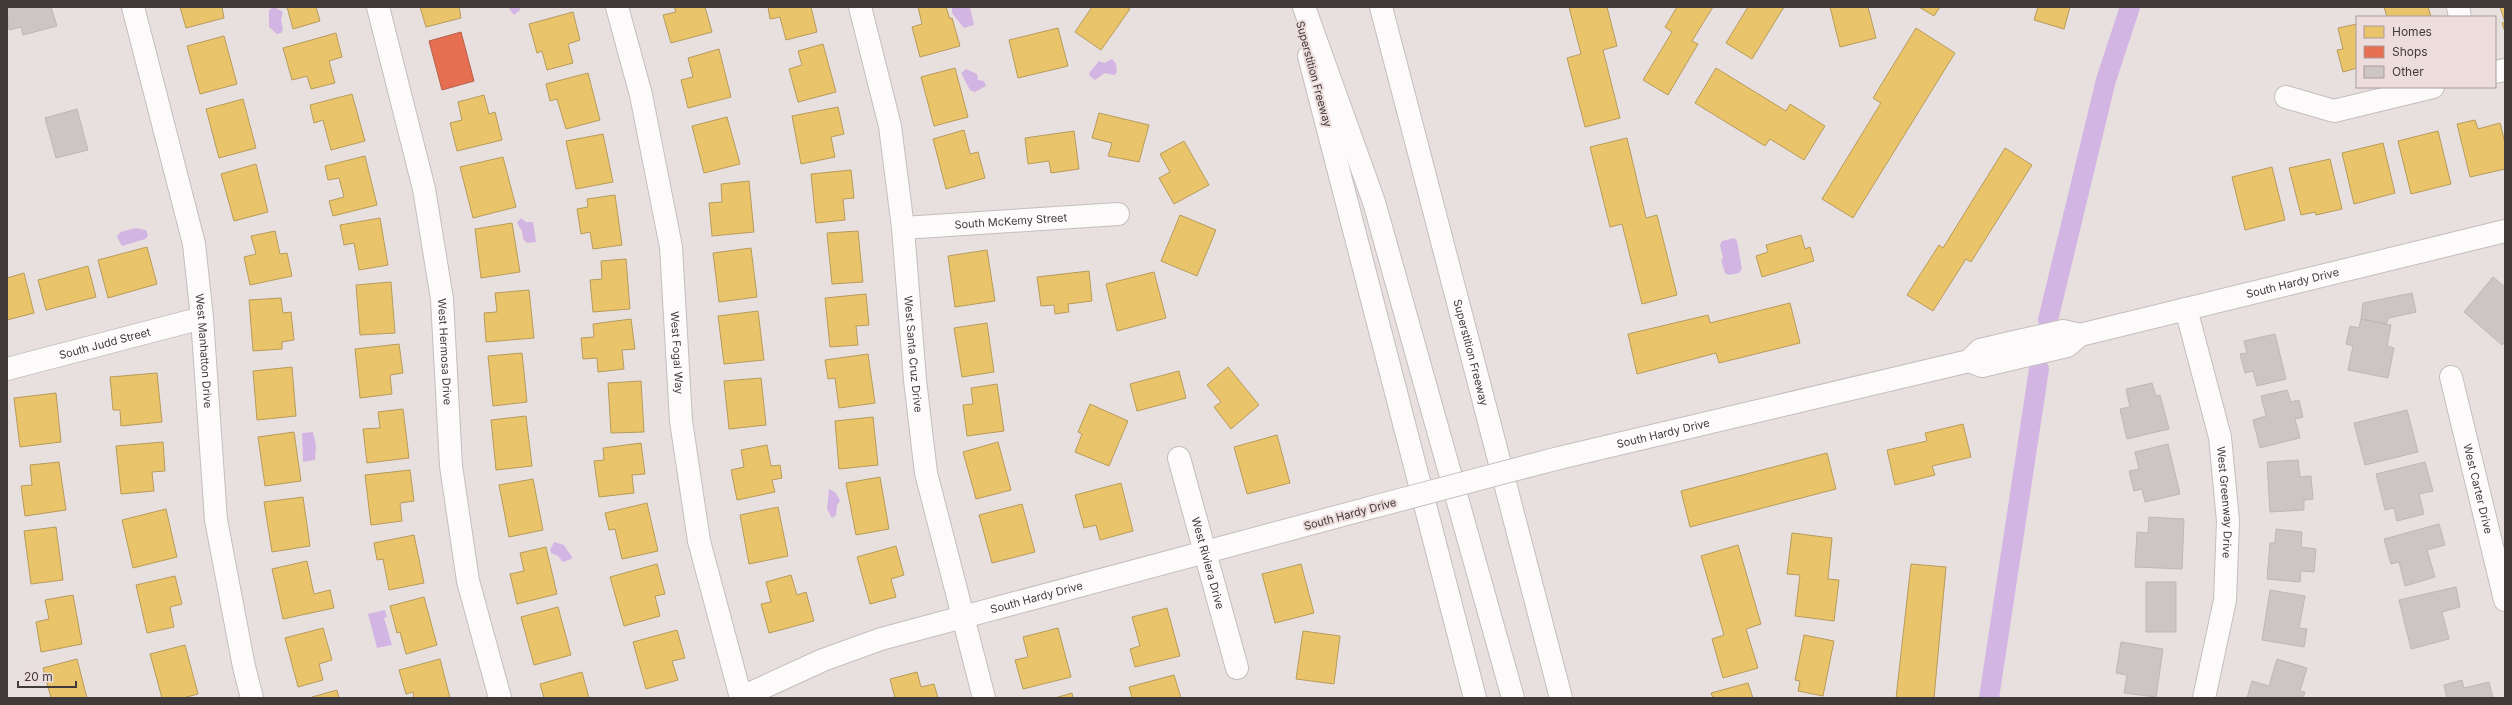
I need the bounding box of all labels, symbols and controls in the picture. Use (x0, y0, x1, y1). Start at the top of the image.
legend (2356, 16, 2496, 88)
street label: Superstition Freeway (1293, 19, 1335, 129)
text: Homes (2392, 24, 2432, 39)
text: Shops (2392, 44, 2428, 59)
text: Other (2392, 64, 2424, 79)
street label: South McKemy Street (954, 210, 1068, 232)
street label: South Hardy Drive (2245, 265, 2340, 301)
street label: West Manhatton Drive (192, 293, 215, 409)
street label: West Santa Cruz Drive (901, 295, 926, 413)
street label: West Hermosa Drive (435, 298, 455, 405)
street label: Superstition Freeway (1450, 298, 1492, 407)
street label: West Fogal Way (668, 311, 686, 395)
street label: South Judd Street (58, 325, 152, 362)
street label: South Hardy Drive (1615, 416, 1711, 451)
street label: West Carter Drive (2460, 442, 2496, 535)
street label: West Greenway Drive (2214, 446, 2235, 559)
street label: South Hardy Drive (1302, 495, 1398, 533)
street label: West Riviera Drive (1189, 515, 1227, 611)
street label: South Hardy Drive (989, 578, 1084, 616)
scale bar (18, 663, 76, 689)
text: 20 m (24, 669, 53, 684)

